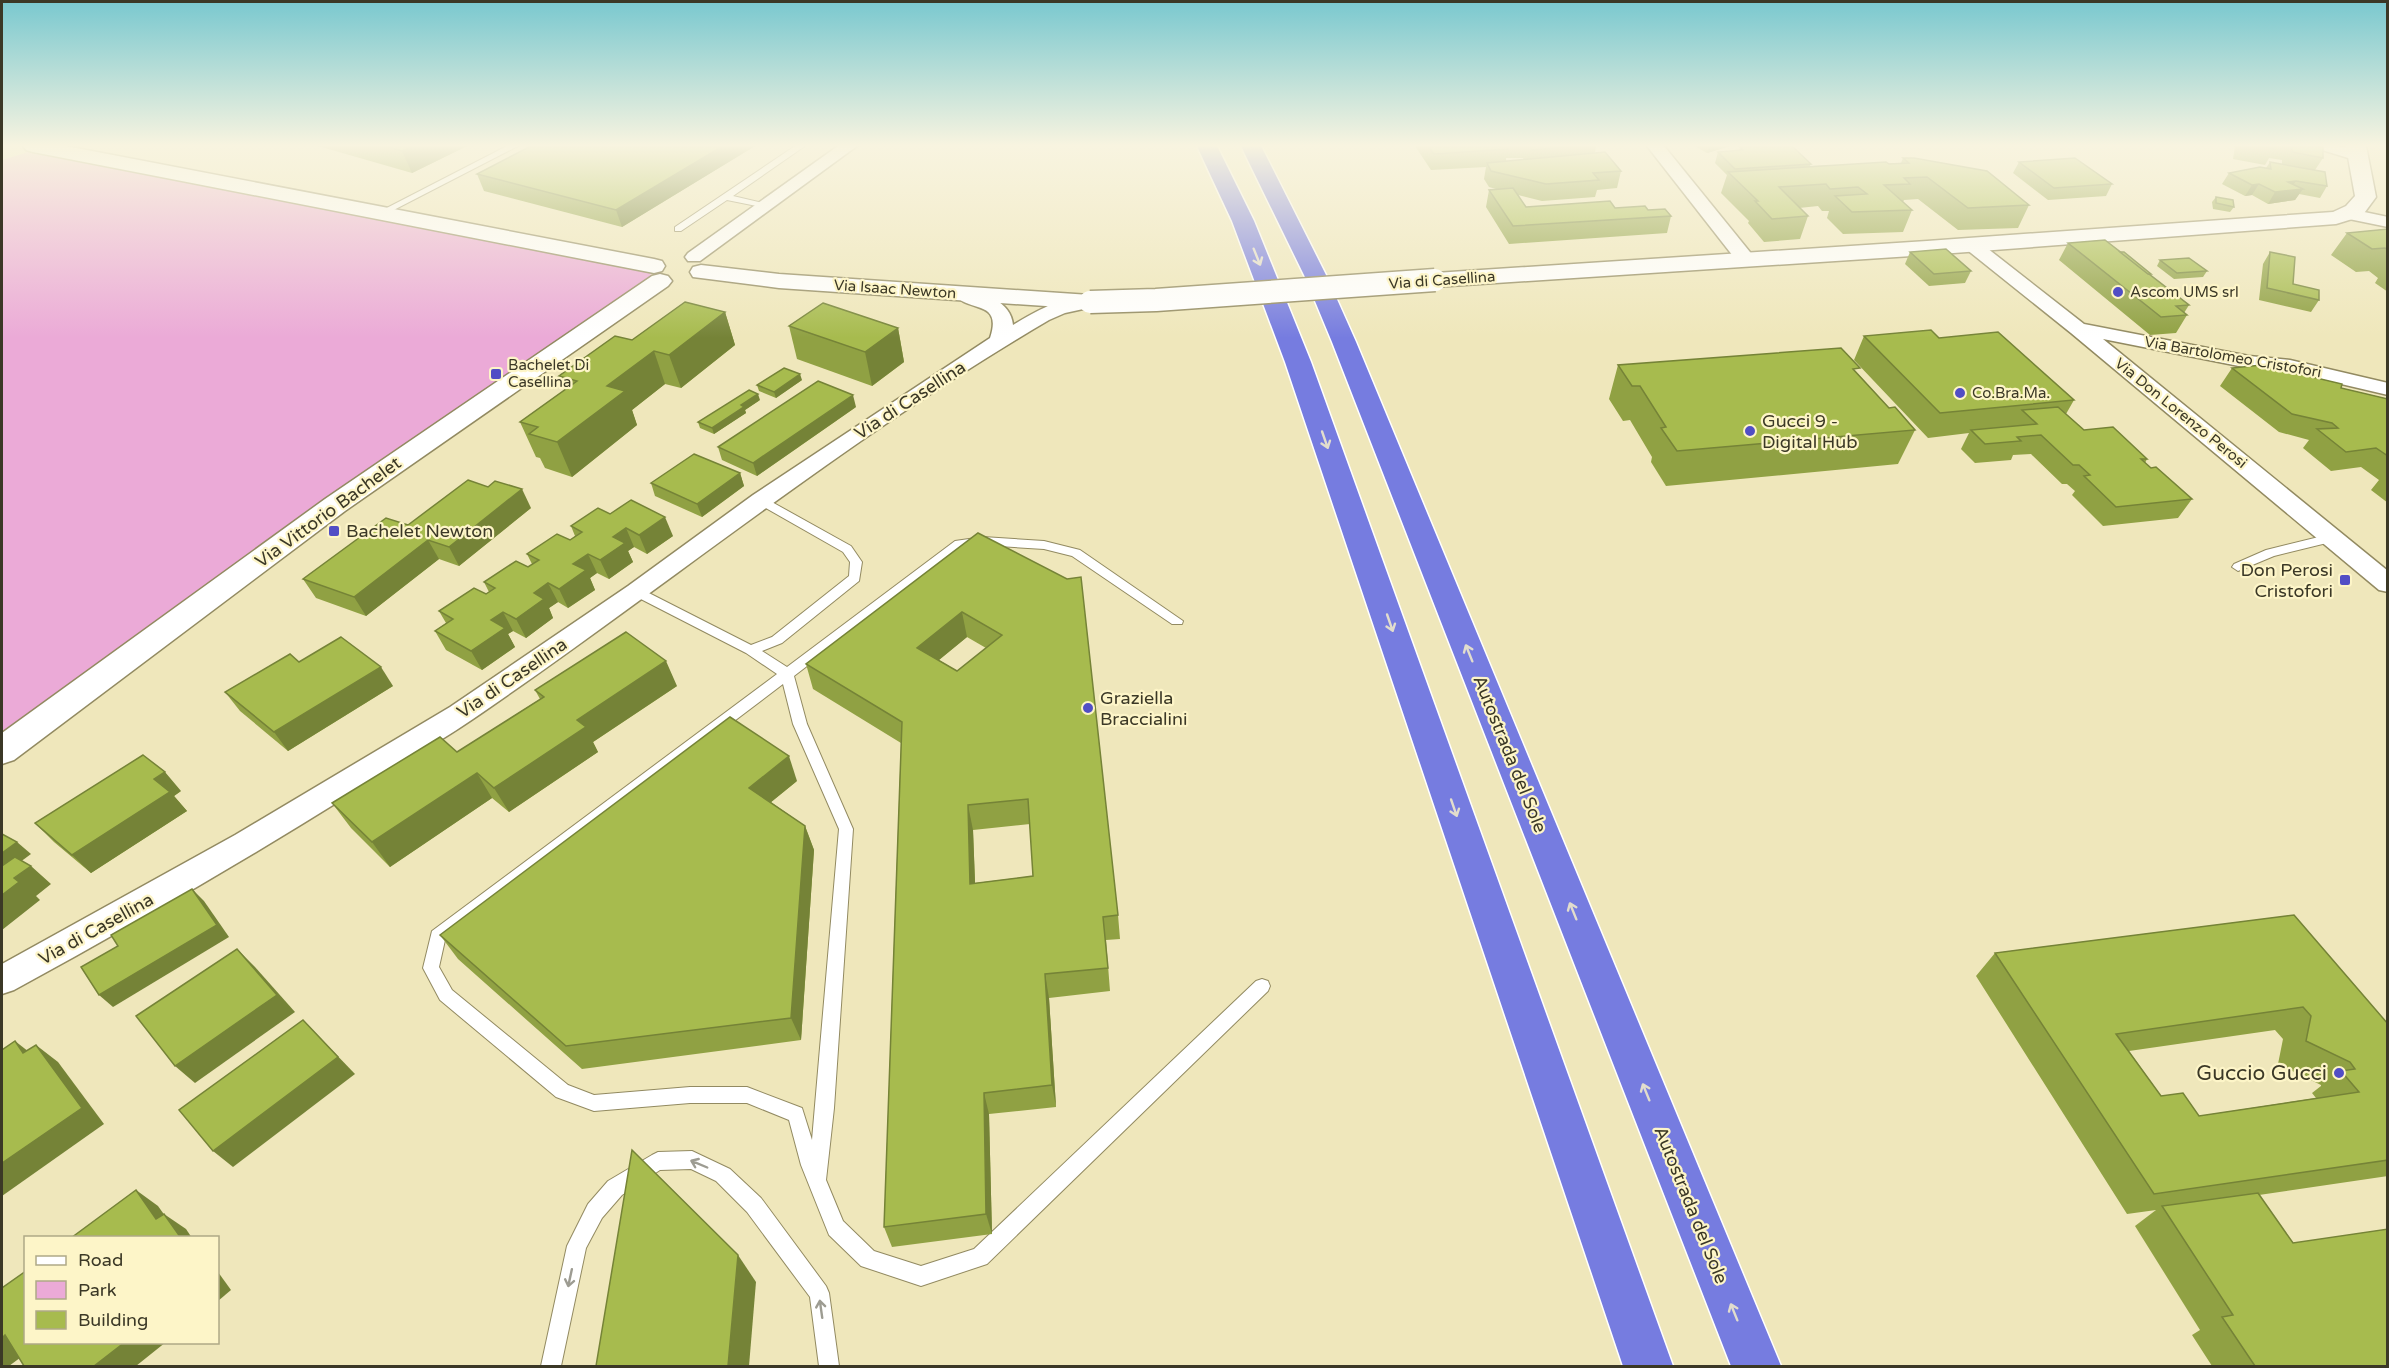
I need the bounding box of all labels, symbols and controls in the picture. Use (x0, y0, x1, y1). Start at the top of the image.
one-way arrow (1253, 247, 1264, 265)
street label: Via di Casellina (1388, 267, 1496, 293)
street label: Via Isaac Newton (833, 276, 957, 302)
place label: Ascom UMS srl (2130, 283, 2239, 301)
marker: Ascom UMS srl (2111, 285, 2125, 299)
street label: Via Bartolomeo Cristofori (2143, 333, 2323, 381)
street label: Via Don Lorenzo Perosi (2111, 354, 2251, 472)
place label: Bachelet Di Casellina (508, 356, 589, 391)
street label: Via di Casellina (850, 356, 970, 444)
marker: Bachelet Di Casellina (489, 367, 503, 381)
place label: Co.Bra.Ma. (1972, 384, 2050, 402)
marker: Co.Bra.Ma. (1953, 386, 1967, 400)
place label: Gucci 9 - Digital Hub (1762, 410, 1858, 453)
marker: Gucci 9 - Digital Hub (1743, 424, 1757, 438)
one-way arrow (1321, 430, 1332, 448)
street label: Via Vittorio Bachelet (251, 452, 405, 572)
place label: Bachelet Newton (346, 520, 493, 542)
marker: Bachelet Newton (327, 524, 341, 538)
place label: Don Perosi Cristofori (2241, 559, 2333, 602)
marker: Don Perosi Cristofori (2338, 573, 2352, 587)
one-way arrow (1385, 614, 1396, 633)
street label: Via di Casellina (453, 633, 571, 723)
one-way arrow (1463, 644, 1474, 662)
street label: Autostrada del Sole (1468, 672, 1552, 836)
place label: Graziella Braccialini (1100, 687, 1187, 730)
marker: Graziella Braccialini (1081, 701, 1095, 715)
one-way arrow (1449, 798, 1460, 817)
street label: Via di Casellina (35, 888, 157, 970)
one-way arrow (1567, 903, 1578, 921)
place label: Guccio Gucci (2196, 1061, 2327, 1086)
marker: Guccio Gucci (2332, 1066, 2346, 1080)
one-way arrow (1640, 1084, 1651, 1102)
street label: Autostrada del Sole (1649, 1123, 1733, 1287)
one-way arrow (690, 1158, 708, 1169)
legend (24, 1236, 219, 1344)
text: Road (78, 1249, 123, 1271)
one-way arrow (564, 1267, 575, 1287)
text: Park (78, 1279, 117, 1301)
one-way arrow (816, 1299, 827, 1319)
one-way arrow (1728, 1303, 1739, 1322)
text: Building (78, 1309, 148, 1331)

